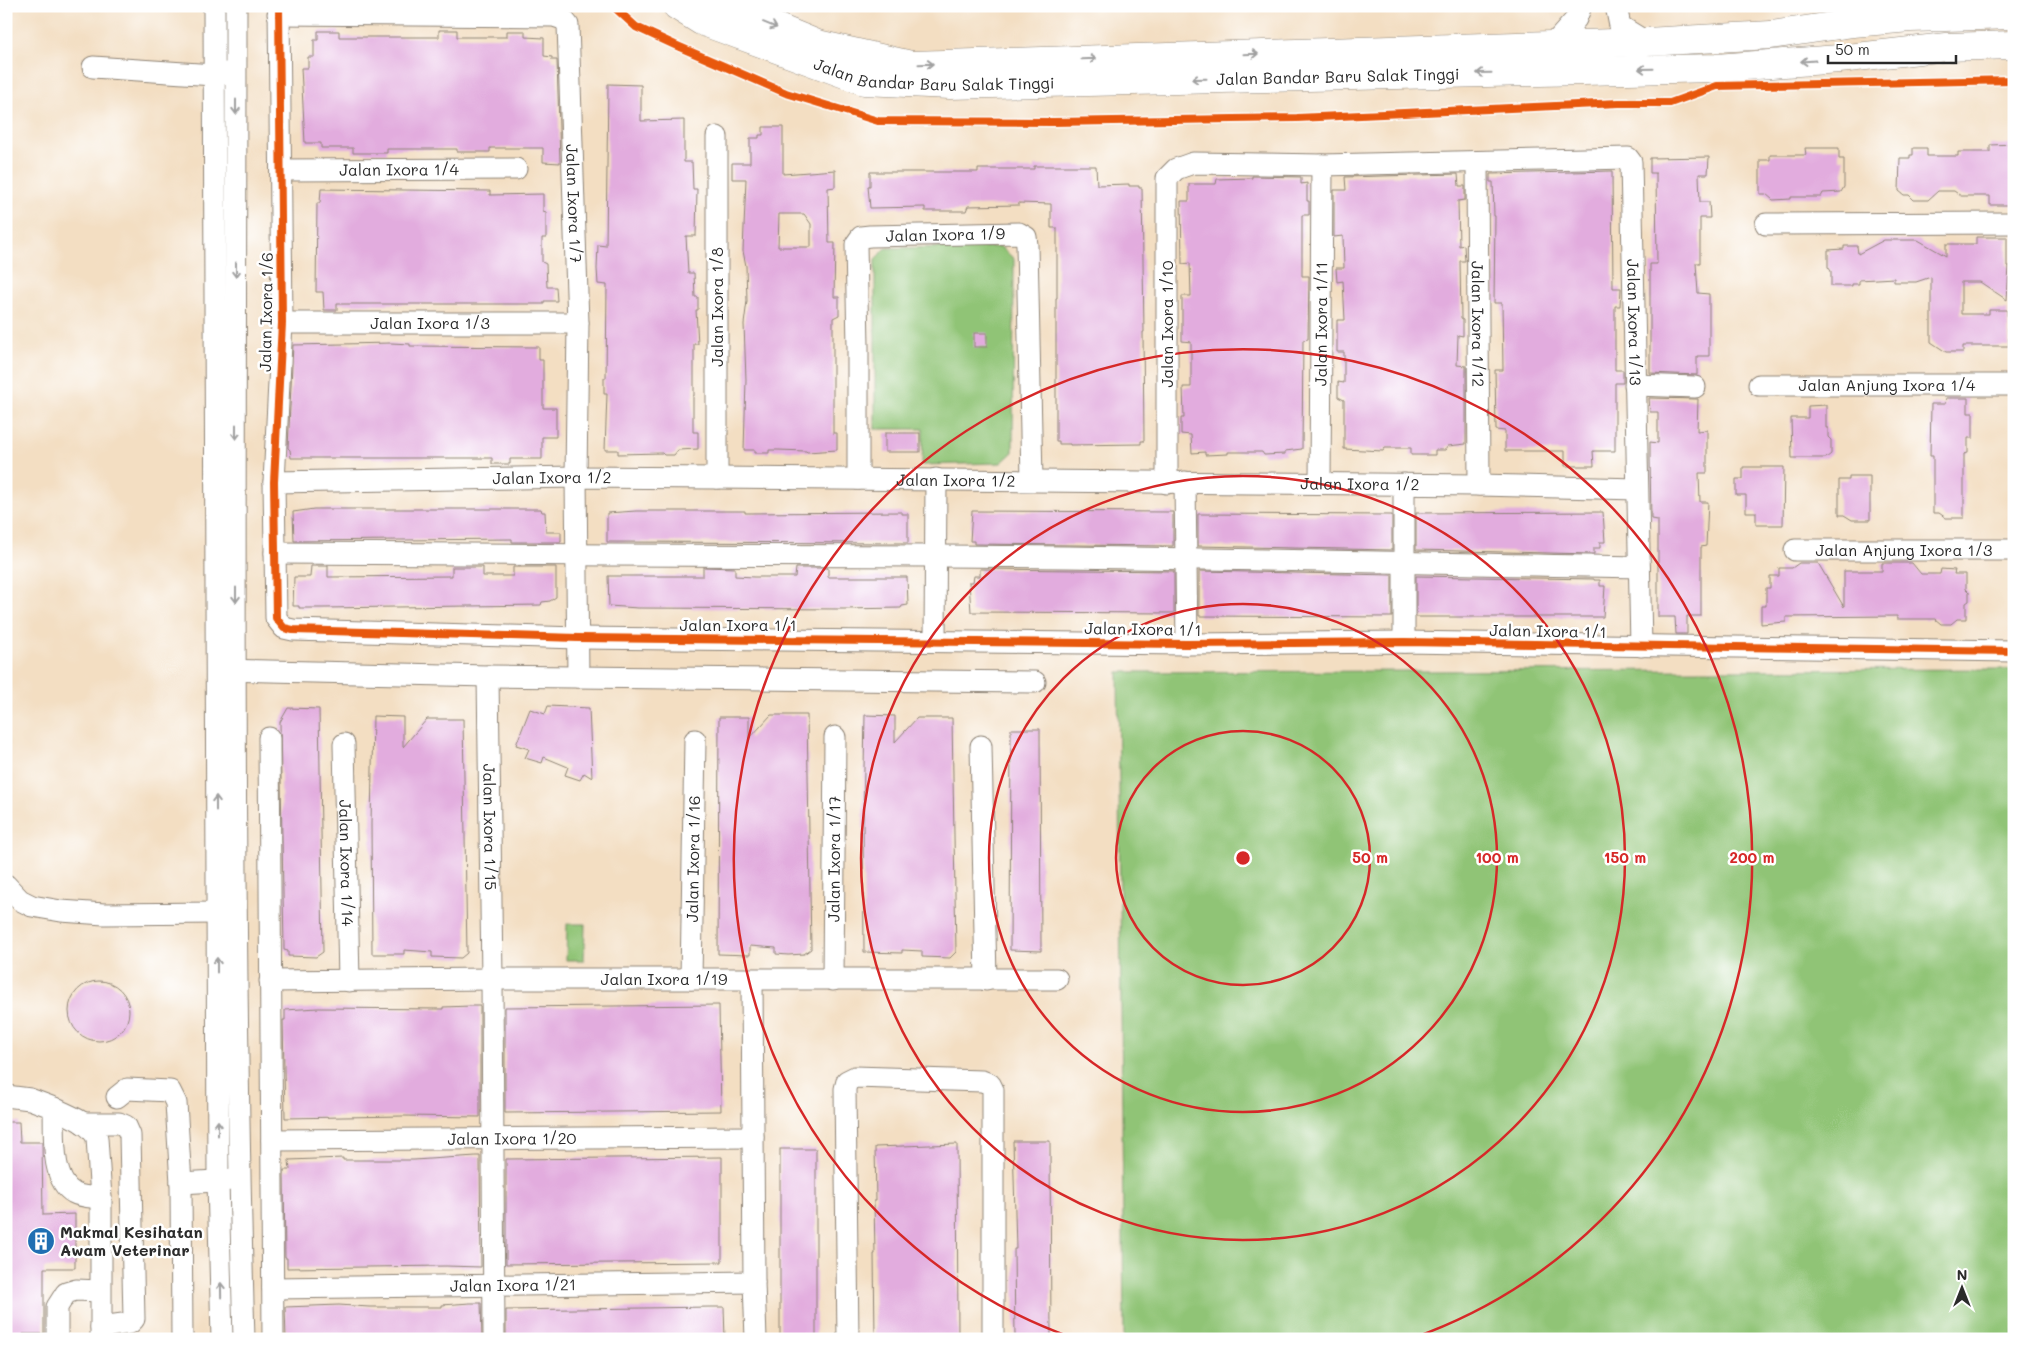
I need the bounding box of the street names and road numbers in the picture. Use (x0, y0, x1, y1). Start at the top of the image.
street label: Jalan Bandar Baru Salak Tinggi (811, 52, 1055, 95)
street label: Jalan Bandar Baru Salak Tinggi (1216, 63, 1460, 89)
street label: Jalan Ixora 1/7 (562, 144, 587, 264)
street label: Jalan Ixora 1/4 (339, 158, 459, 180)
street label: Jalan Ixora 1/9 (885, 222, 1005, 246)
street label: Jalan Ixora 1/8 (706, 247, 727, 367)
street label: Jalan Ixora 1/6 (254, 252, 277, 372)
street label: Jalan Ixora 1/13 (1623, 259, 1647, 386)
street label: Jalan Ixora 1/10 (1156, 260, 1177, 388)
street label: Jalan Ixora 1/12 (1468, 261, 1489, 387)
street label: Jalan Ixora 1/11 (1310, 262, 1331, 386)
street label: Jalan Ixora 1/3 (370, 312, 490, 333)
street label: Jalan Anjung Ixora 1/4 (1799, 374, 1976, 395)
street label: Jalan Ixora 1/2 (492, 466, 612, 488)
street label: Jalan Ixora 1/2 (896, 469, 1016, 491)
street label: Jalan Ixora 1/2 (1300, 472, 1420, 494)
street label: Jalan Anjung Ixora 1/3 (1816, 539, 1992, 560)
street label: Jalan Ixora 1/1 (679, 614, 797, 635)
street label: Jalan Ixora 1/1 (1084, 617, 1202, 640)
street label: Jalan Ixora 1/1 (1489, 619, 1607, 642)
street label: Jalan Ixora 1/15 (479, 764, 502, 890)
street label: Jalan Ixora 1/16 (681, 795, 704, 923)
street label: Jalan Ixora 1/17 (822, 796, 845, 922)
street label: Jalan Ixora 1/14 (335, 799, 359, 927)
street label: Jalan Ixora 1/19 (601, 968, 727, 989)
street label: Jalan Ixora 1/20 (447, 1127, 577, 1149)
street label: Jalan Ixora 1/21 (450, 1273, 576, 1296)

